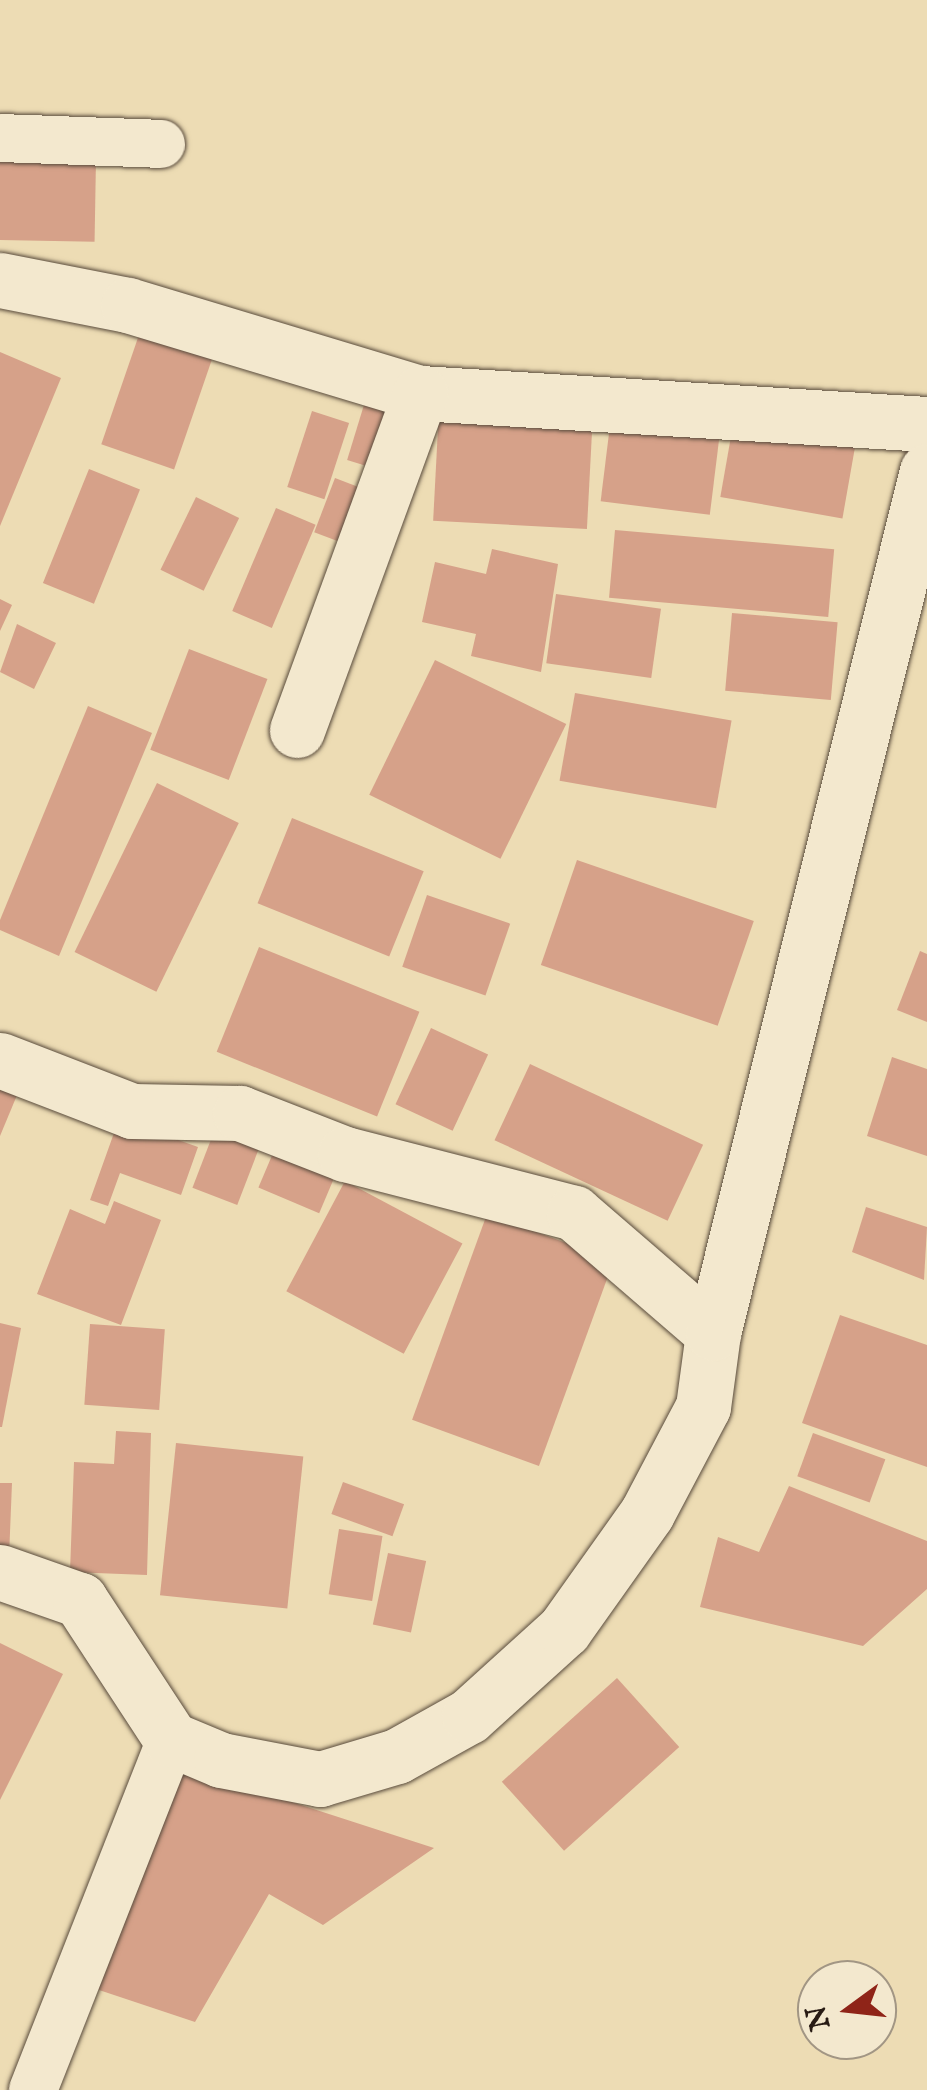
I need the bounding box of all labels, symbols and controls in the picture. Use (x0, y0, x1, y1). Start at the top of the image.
north arrow (797, 1960, 897, 2060)
text: N (799, 2001, 840, 2034)

